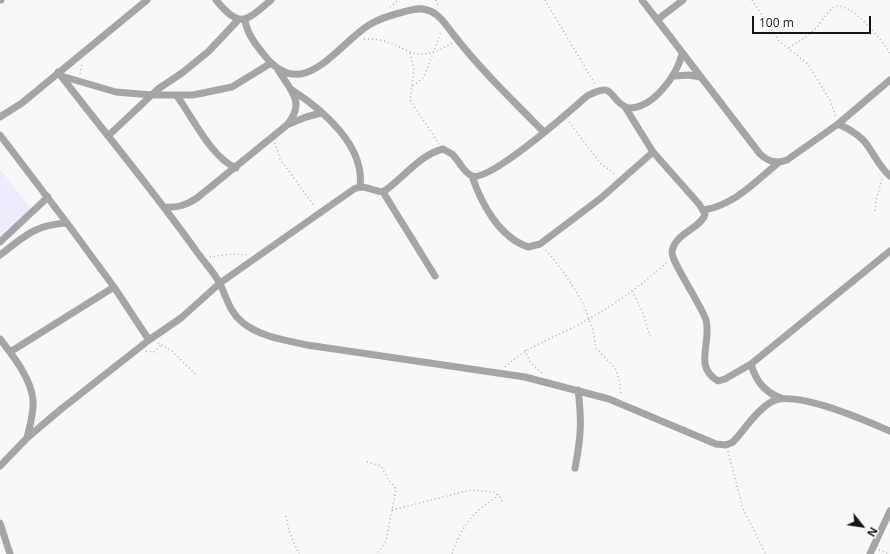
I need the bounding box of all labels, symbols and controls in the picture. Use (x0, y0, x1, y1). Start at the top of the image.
scale bar (754, 8, 873, 34)
text: 100 m (759, 14, 794, 31)
north arrow (842, 506, 882, 546)
text: N (864, 525, 882, 540)

